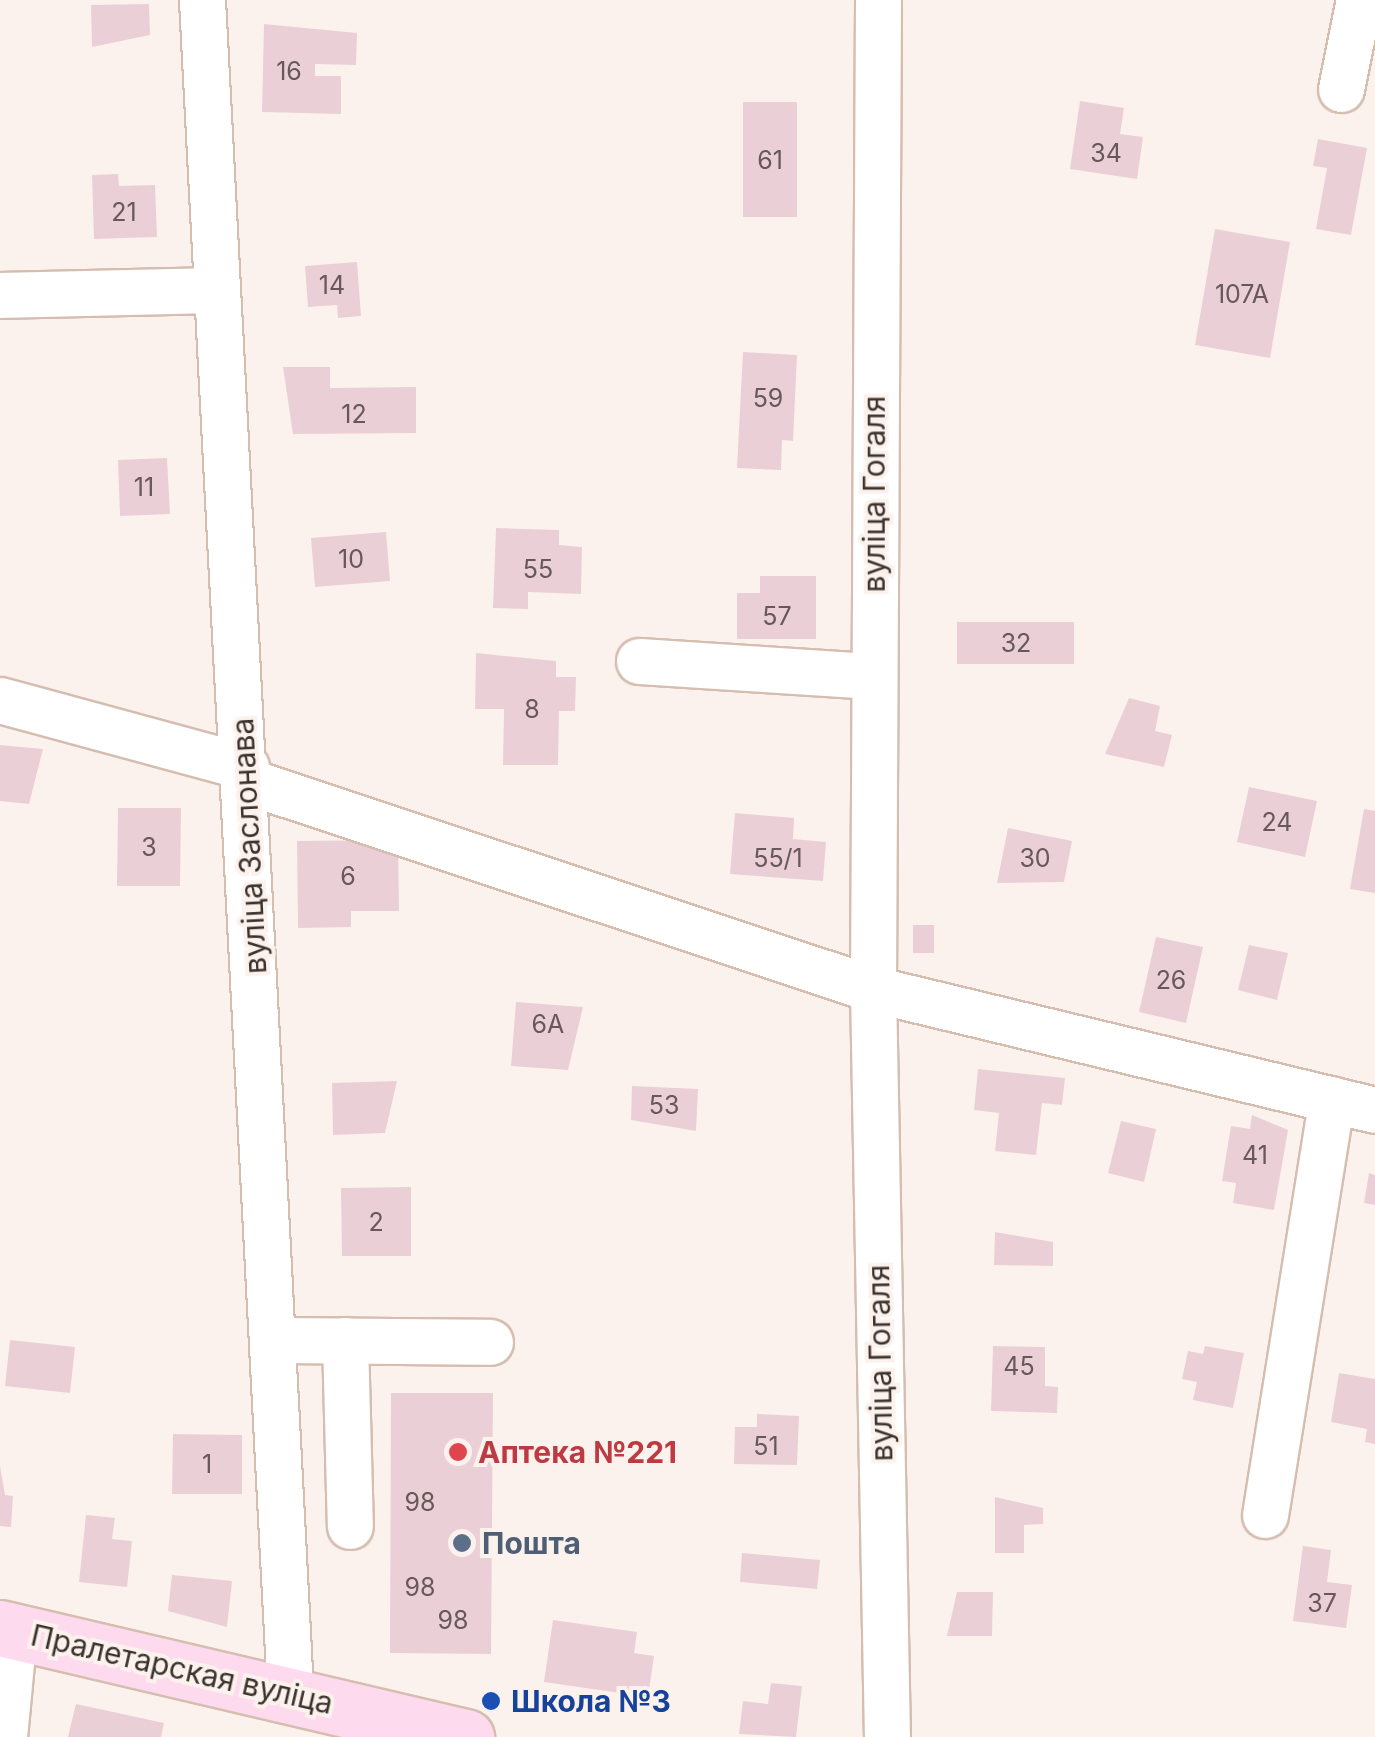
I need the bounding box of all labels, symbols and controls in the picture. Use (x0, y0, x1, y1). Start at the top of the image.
house number: 16 (276, 56, 302, 86)
house number: 34 (1090, 138, 1122, 168)
house number: 61 (757, 145, 783, 175)
house number: 21 (111, 197, 137, 227)
house number: 14 (319, 270, 345, 300)
house number: 107А (1215, 279, 1269, 309)
house number: 59 (753, 383, 783, 413)
street label: вуліца Гогаля (856, 396, 892, 592)
house number: 12 (341, 399, 367, 429)
house number: 11 (134, 472, 154, 502)
house number: 10 (338, 544, 364, 574)
house number: 55 (523, 554, 553, 584)
house number: 57 (762, 601, 792, 631)
house number: 32 (1001, 628, 1031, 658)
house number: 8 (524, 694, 540, 724)
street label: вуліца Заслонава (224, 717, 274, 975)
house number: 24 (1261, 807, 1293, 837)
house number: 3 (141, 832, 157, 862)
house number: 55/1 (753, 843, 803, 873)
house number: 30 (1019, 843, 1051, 873)
house number: 6 (340, 861, 356, 891)
house number: 26 (1156, 965, 1186, 995)
house number: 6А (532, 1009, 564, 1039)
house number: 53 (649, 1090, 679, 1120)
house number: 41 (1242, 1140, 1268, 1170)
house number: 2 (368, 1207, 384, 1237)
street label: вуліца Гогаля (860, 1264, 900, 1462)
house number: 45 (1003, 1351, 1035, 1381)
house number: 51 (753, 1431, 779, 1461)
place label: Аптека №221 (478, 1434, 677, 1470)
marker: Аптека №221 (447, 1441, 469, 1463)
house number: 1 (202, 1449, 212, 1479)
house number: 98 (405, 1487, 435, 1517)
place label: Пошта (482, 1525, 581, 1561)
marker: Пошта (451, 1532, 473, 1554)
house number: 98 (405, 1572, 435, 1602)
house number: 37 (1307, 1588, 1337, 1618)
house number: 98 (438, 1605, 468, 1635)
street label: Пралетарская вуліца (28, 1617, 336, 1721)
place label: Школа №3 (511, 1683, 671, 1719)
marker: Школа №3 (480, 1690, 502, 1712)

